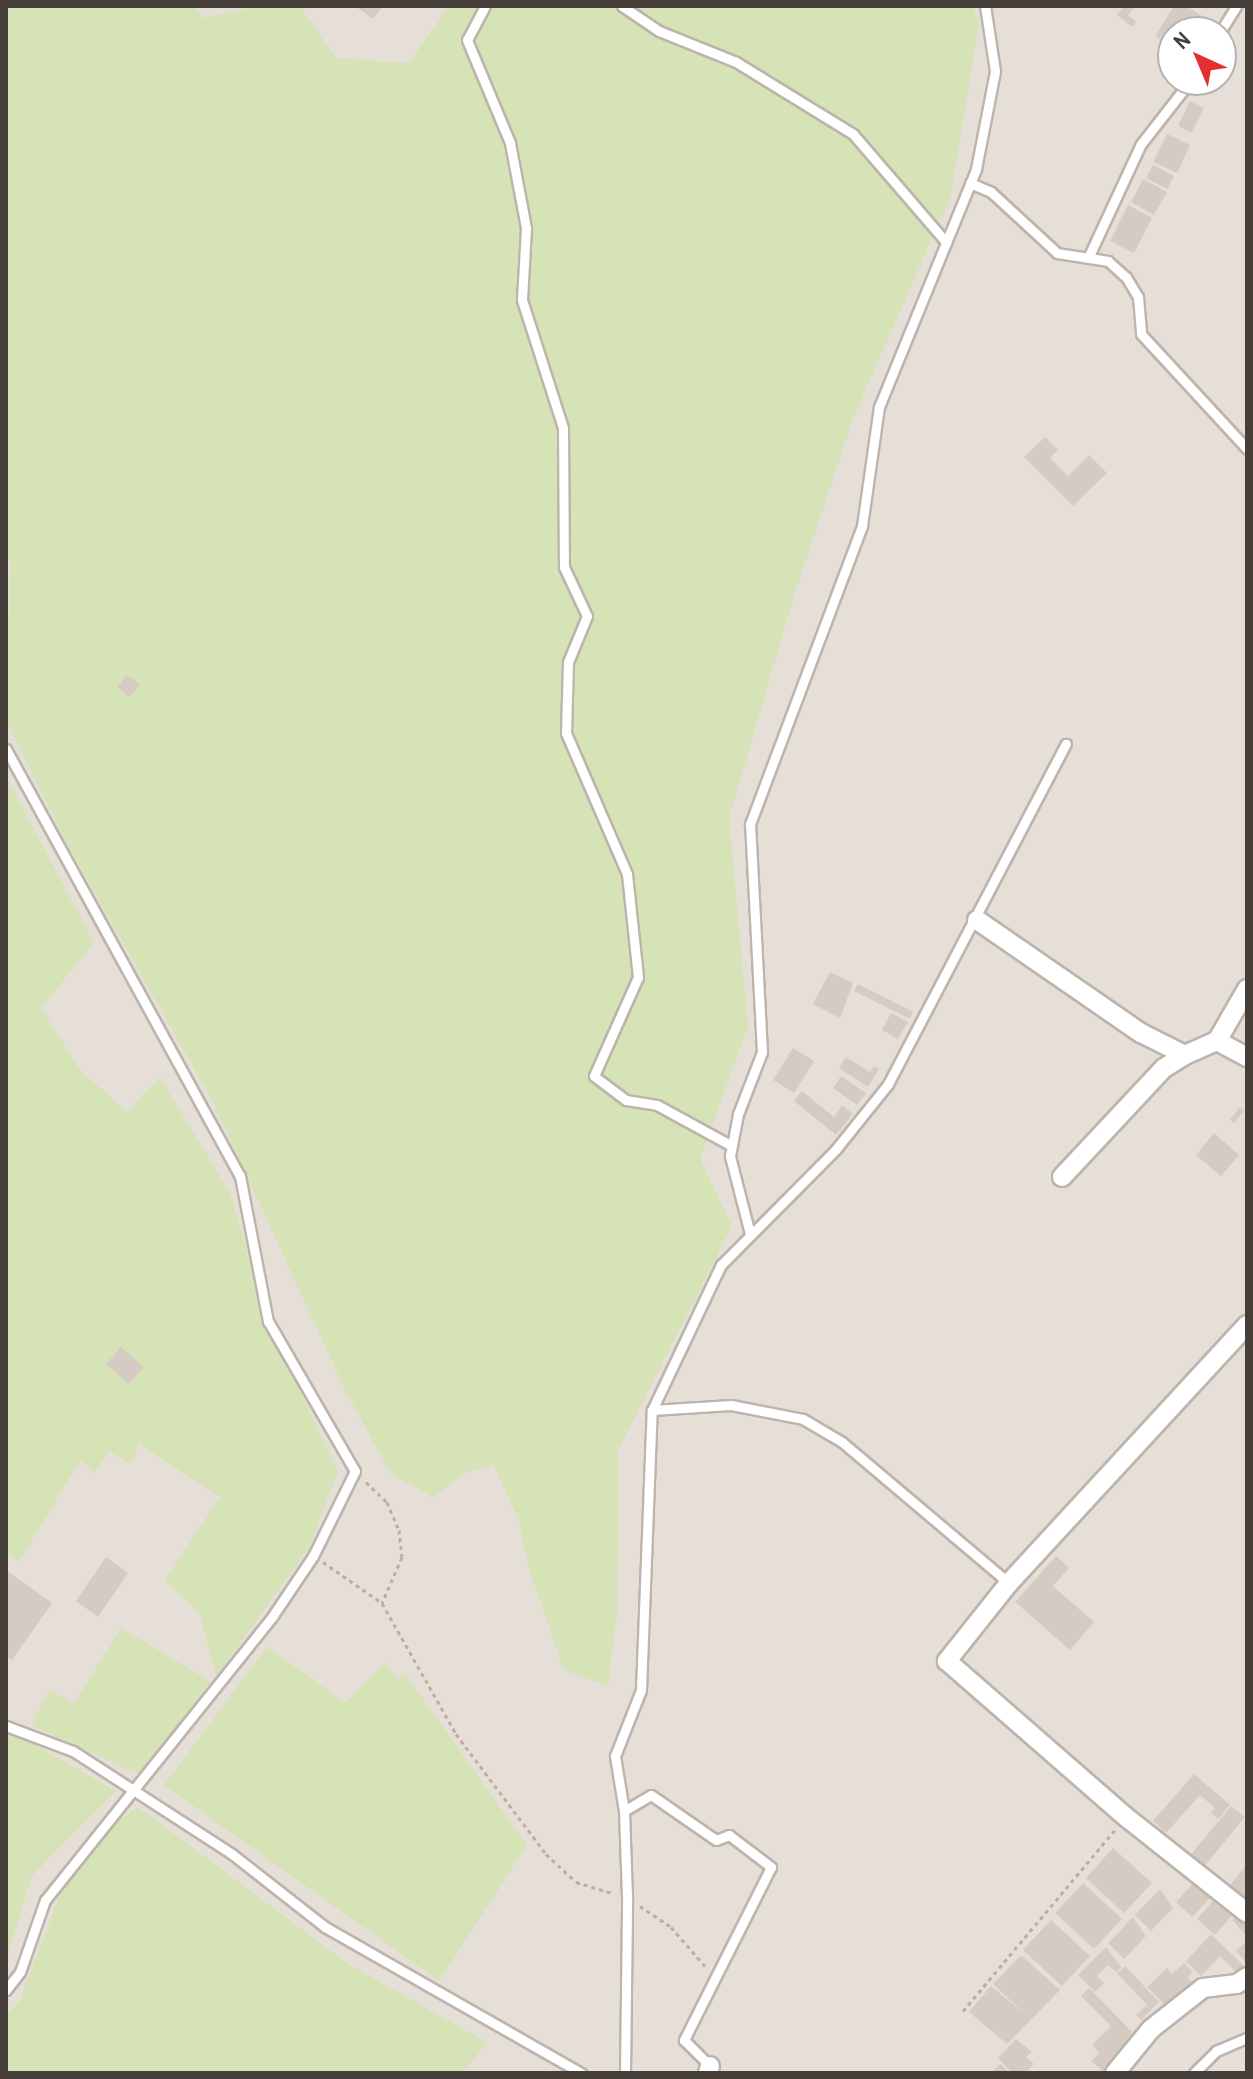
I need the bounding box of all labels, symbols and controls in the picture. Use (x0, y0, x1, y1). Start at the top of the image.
north arrow (1157, 16, 1237, 96)
text: N (1167, 25, 1197, 55)

